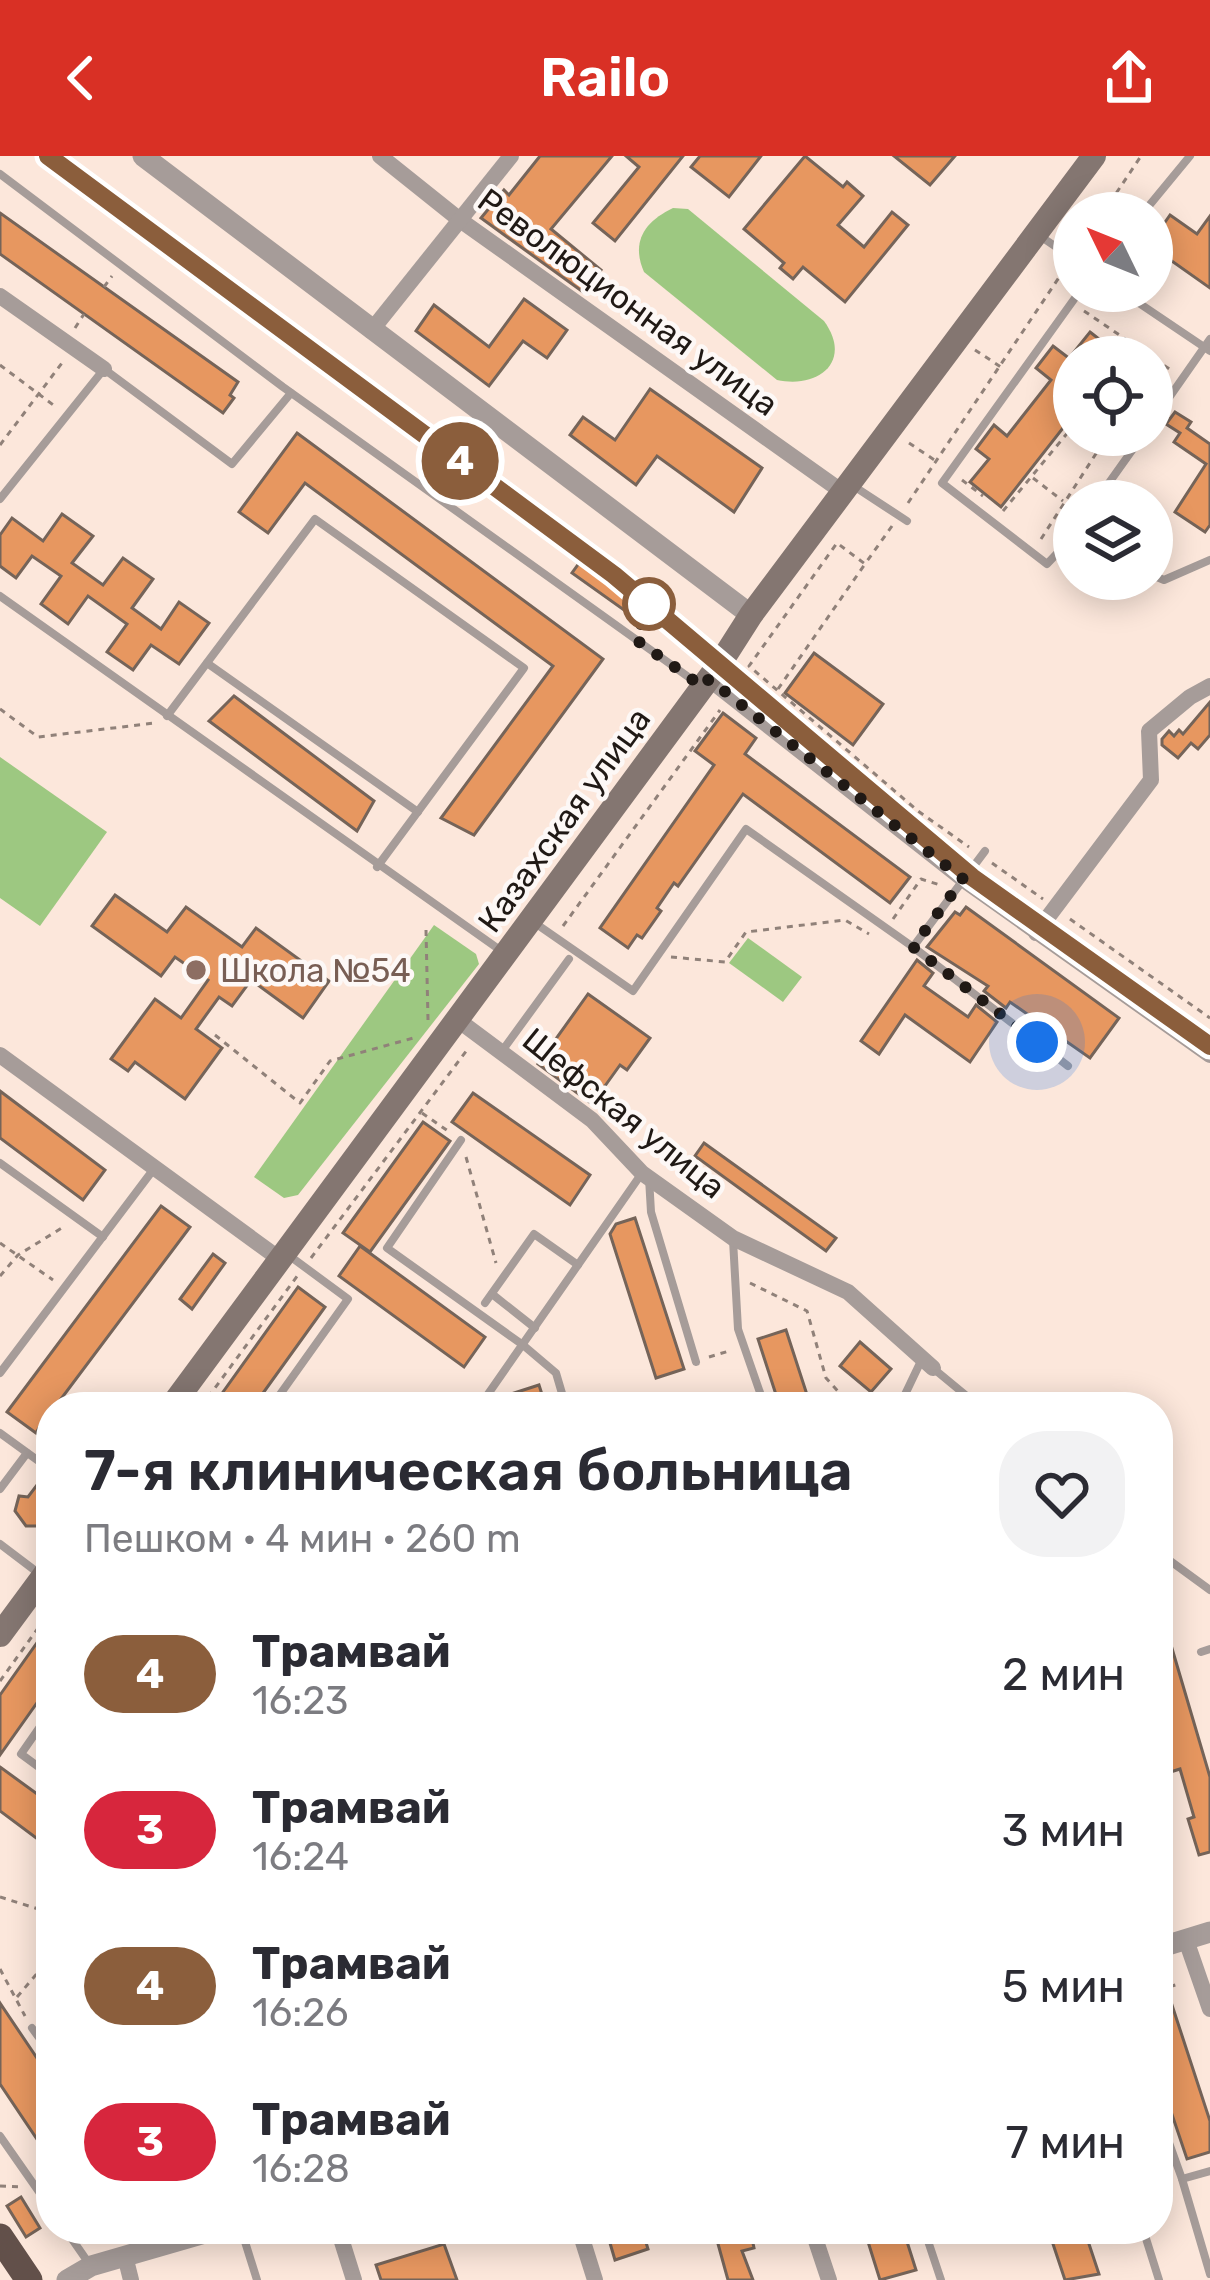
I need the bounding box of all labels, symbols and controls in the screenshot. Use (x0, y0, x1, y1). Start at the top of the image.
icon: back (48, 45, 114, 111)
icon: share (1096, 45, 1162, 111)
text: Railo (540, 46, 670, 110)
street label: Революционная улица (470, 180, 786, 424)
north arrow (1053, 192, 1173, 312)
map controls (1053, 192, 1173, 600)
button: locate (1053, 336, 1173, 456)
line badge: 4 (421, 422, 499, 500)
text: 4 (446, 436, 474, 486)
button: layers (1053, 480, 1173, 600)
unlabelled marker (624, 579, 674, 629)
street label: Казахская улица (470, 700, 658, 940)
place label: Школа №54 (220, 951, 411, 990)
marker: Школа №54 (183, 957, 209, 983)
your location (1007, 1012, 1067, 1072)
street label: Шефская улица (515, 1020, 733, 1206)
button: heart (999, 1431, 1125, 1557)
text: 7-я клиническая больница (84, 1437, 853, 1504)
text: Пешком · 4 мин · 260 m (84, 1516, 521, 1562)
text: Трамвай (252, 1625, 450, 1678)
text: 2 мин (1002, 1648, 1125, 1701)
text: 4 (136, 1649, 164, 1699)
text: 16:23 (252, 1678, 349, 1724)
text: Трамвай (252, 1781, 450, 1834)
text: 3 мин (1001, 1804, 1125, 1857)
text: 3 (136, 1805, 164, 1855)
text: 16:24 (252, 1834, 349, 1880)
text: Трамвай (252, 1937, 450, 1990)
text: 5 мин (1002, 1960, 1125, 2013)
text: 4 (136, 1961, 164, 2011)
text: 16:26 (252, 1990, 349, 2036)
text: Трамвай (252, 2093, 450, 2146)
text: 7 мин (1005, 2116, 1125, 2169)
text: 3 (136, 2117, 164, 2167)
text: 16:28 (252, 2146, 350, 2192)

